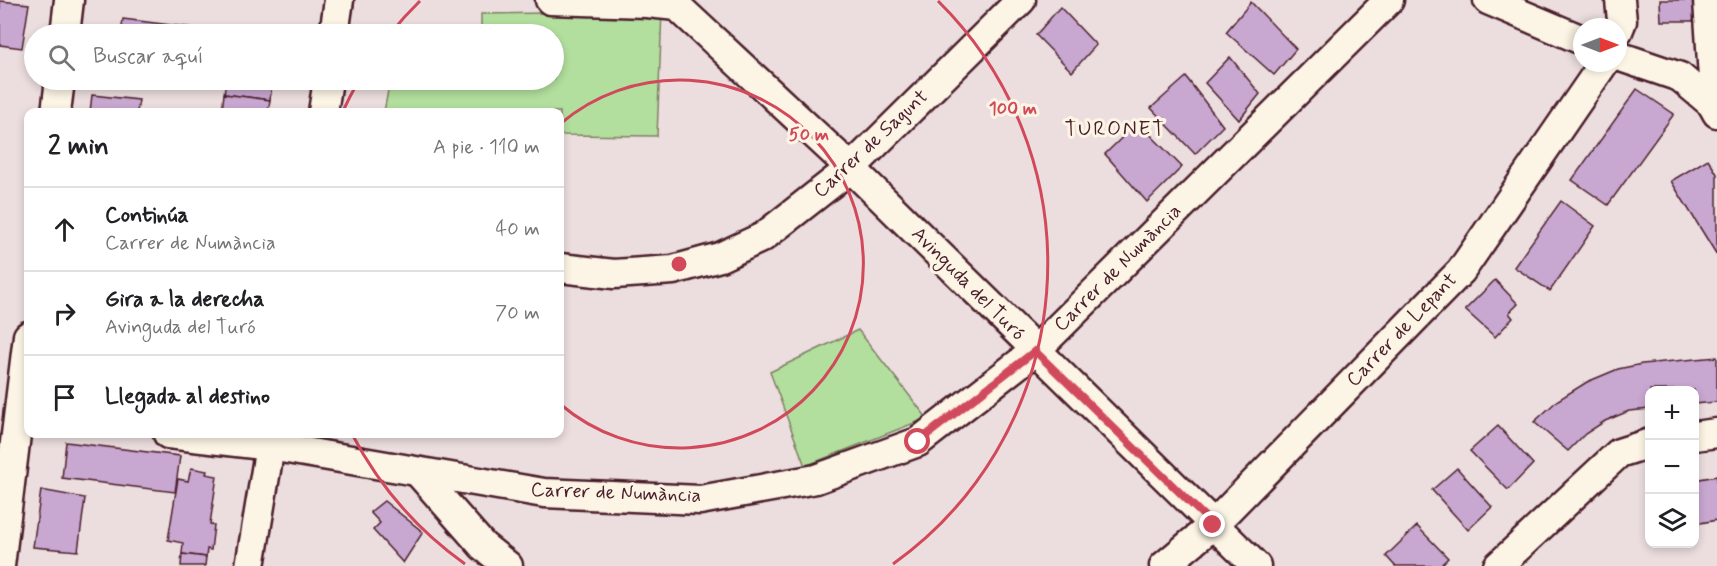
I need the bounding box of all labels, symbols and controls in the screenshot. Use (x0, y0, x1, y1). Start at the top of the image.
north arrow (1573, 18, 1627, 72)
search box (24, 24, 564, 90)
icon: search (45, 41, 78, 74)
text: Buscar aquí (93, 43, 204, 71)
street label: Carrer de Sagunt (808, 84, 934, 204)
text: 100 m (989, 97, 1037, 121)
district label: TURONET (1064, 115, 1166, 143)
text: 50 m (789, 123, 829, 147)
text: 2 min (48, 130, 109, 164)
text: A pie · 110 m (433, 134, 540, 161)
street label: Carrer de Numància (1048, 198, 1188, 338)
text: Continúa (105, 202, 189, 230)
icon: ahead (48, 213, 81, 246)
text: 40 m (496, 216, 540, 243)
street label: Avinguda del Turó (904, 221, 1031, 348)
text: Carrer de Numància (105, 230, 276, 257)
centre of rings (669, 254, 689, 274)
street label: Carrer de Lepant (1341, 267, 1463, 393)
text: Gira a la derecha (105, 286, 265, 314)
icon: right (48, 297, 81, 330)
text: 70 m (495, 300, 540, 327)
text: Avinguda del Turó (105, 314, 256, 341)
icon: arrive (48, 381, 81, 414)
text: Llegada al destino (105, 383, 270, 411)
map controls (1645, 386, 1699, 548)
button: + (1645, 386, 1699, 440)
route start (904, 428, 930, 454)
button: − (1645, 440, 1699, 494)
street label: Carrer de Numància (530, 477, 702, 509)
button: layers (1645, 494, 1699, 548)
route end (1199, 511, 1225, 537)

